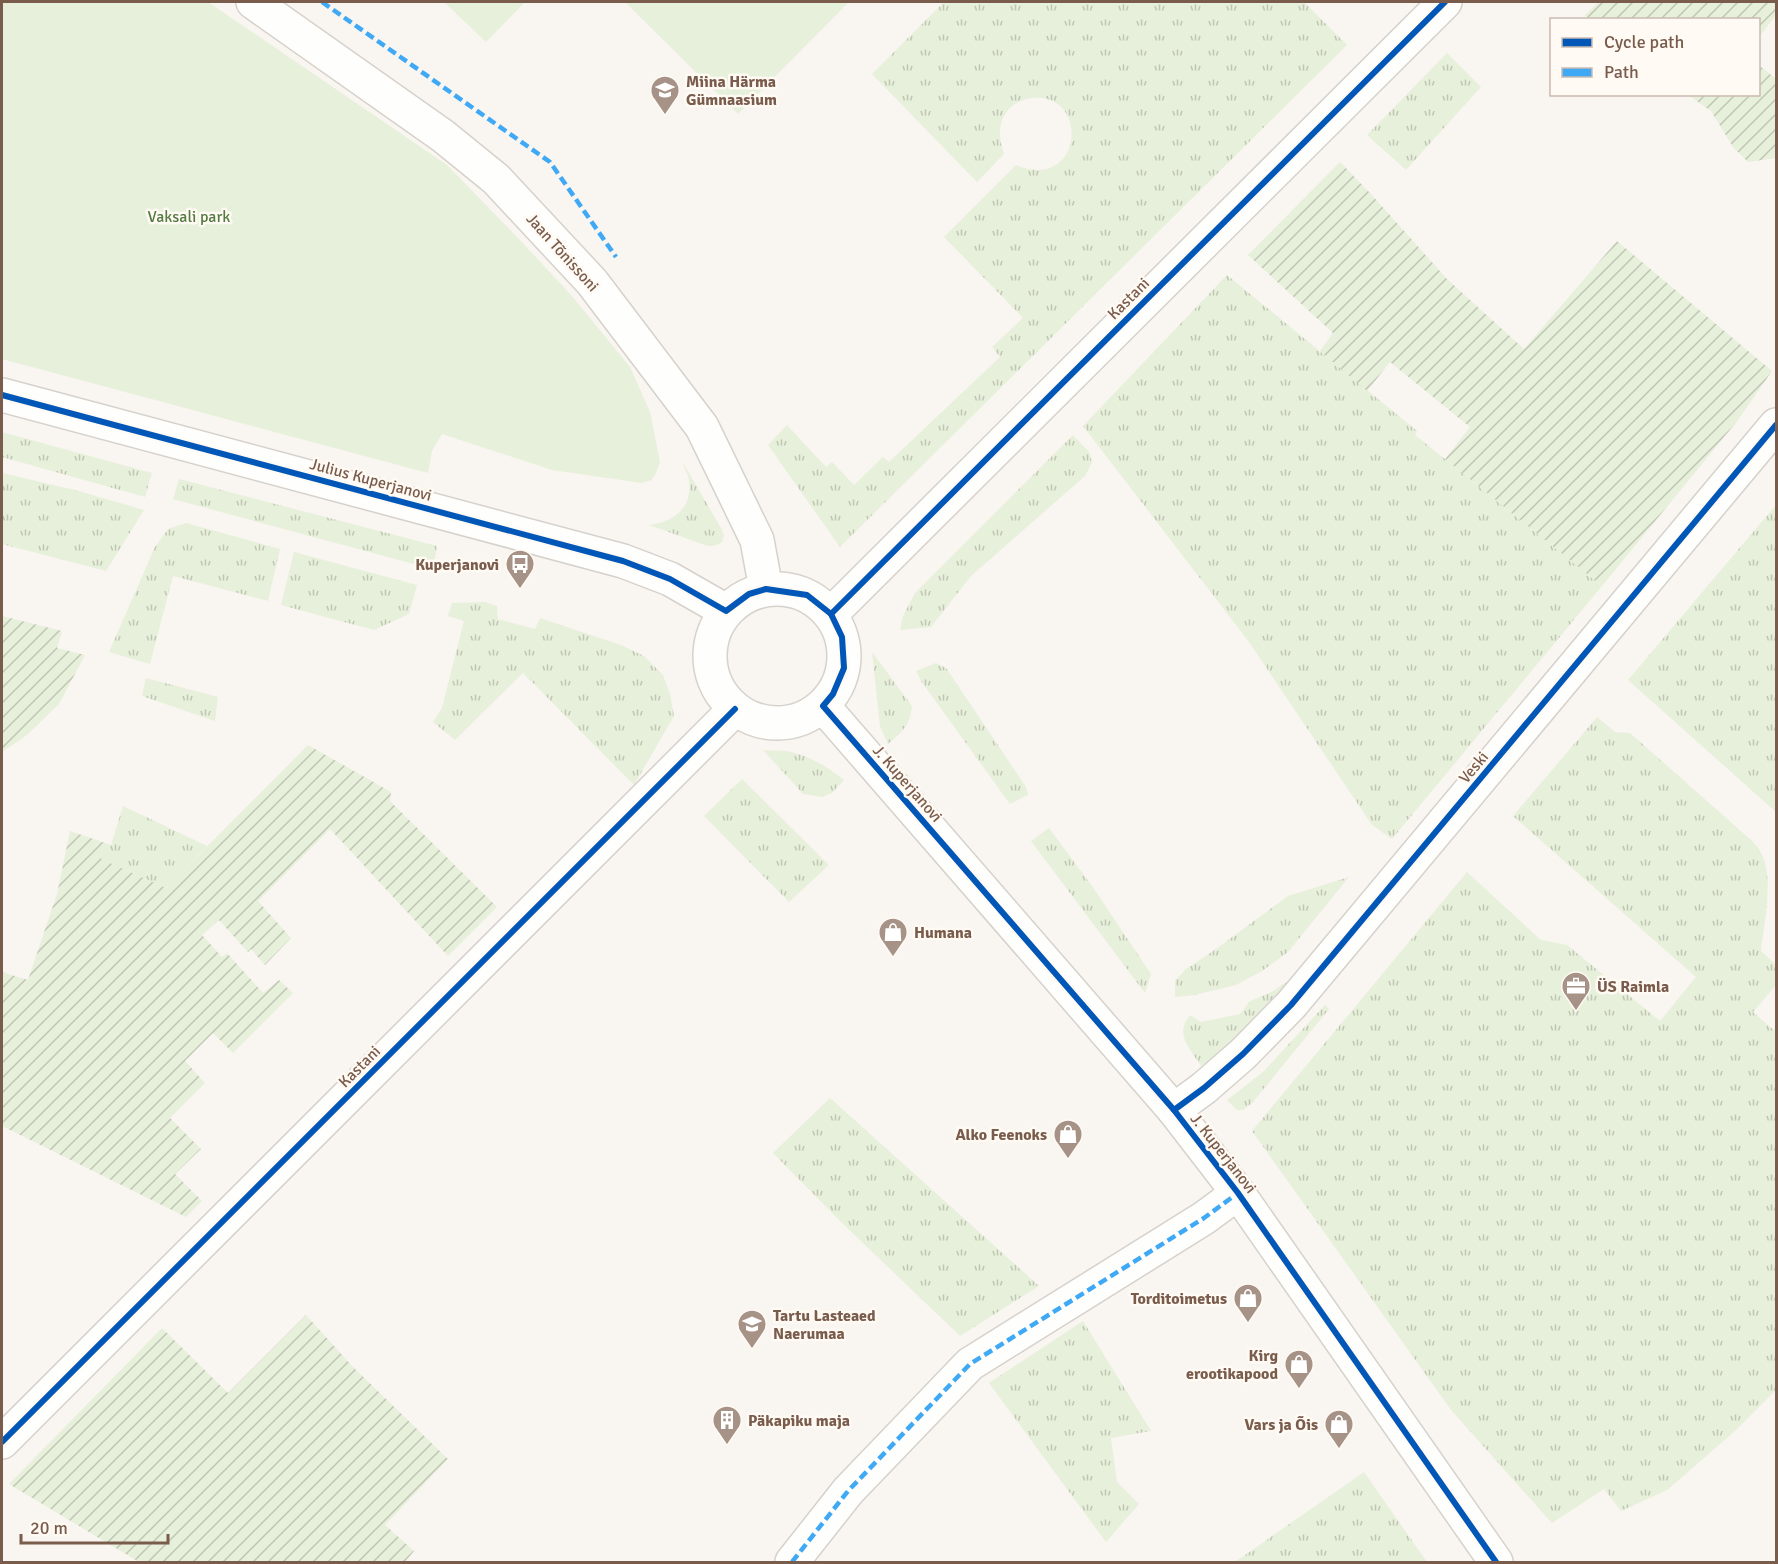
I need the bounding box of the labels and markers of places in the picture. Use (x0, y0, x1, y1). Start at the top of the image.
place label: Miina Härma Gümnaasium (686, 72, 777, 110)
school or university icon: Miina Härma Gümnaasium (649, 74, 681, 116)
bus stop icon: Kuperjanovi (504, 548, 536, 590)
place label: Kuperjanovi (415, 555, 499, 575)
shop icon: Humana (877, 916, 909, 958)
place label: Humana (914, 923, 972, 943)
office icon: ÜS Raimla (1560, 970, 1592, 1012)
place label: ÜS Raimla (1597, 977, 1669, 997)
shop icon: Alko Feenoks (1052, 1118, 1084, 1160)
place label: Alko Feenoks (956, 1125, 1047, 1145)
shop icon: Torditoimetus (1232, 1282, 1264, 1324)
place label: Torditoimetus (1131, 1289, 1227, 1309)
place label: Tartu Lasteaed Naerumaa (773, 1306, 876, 1344)
school or university icon: Tartu Lasteaed Naerumaa (736, 1308, 768, 1350)
place label: Kirg erootikapood (1186, 1346, 1278, 1384)
shop icon: Kirg erootikapood (1283, 1348, 1315, 1390)
building icon: Päkapiku maja (711, 1404, 743, 1446)
shop icon: Vars ja Õis (1323, 1408, 1355, 1450)
place label: Päkapiku maja (748, 1411, 850, 1431)
place label: Vars ja Õis (1244, 1415, 1318, 1435)

